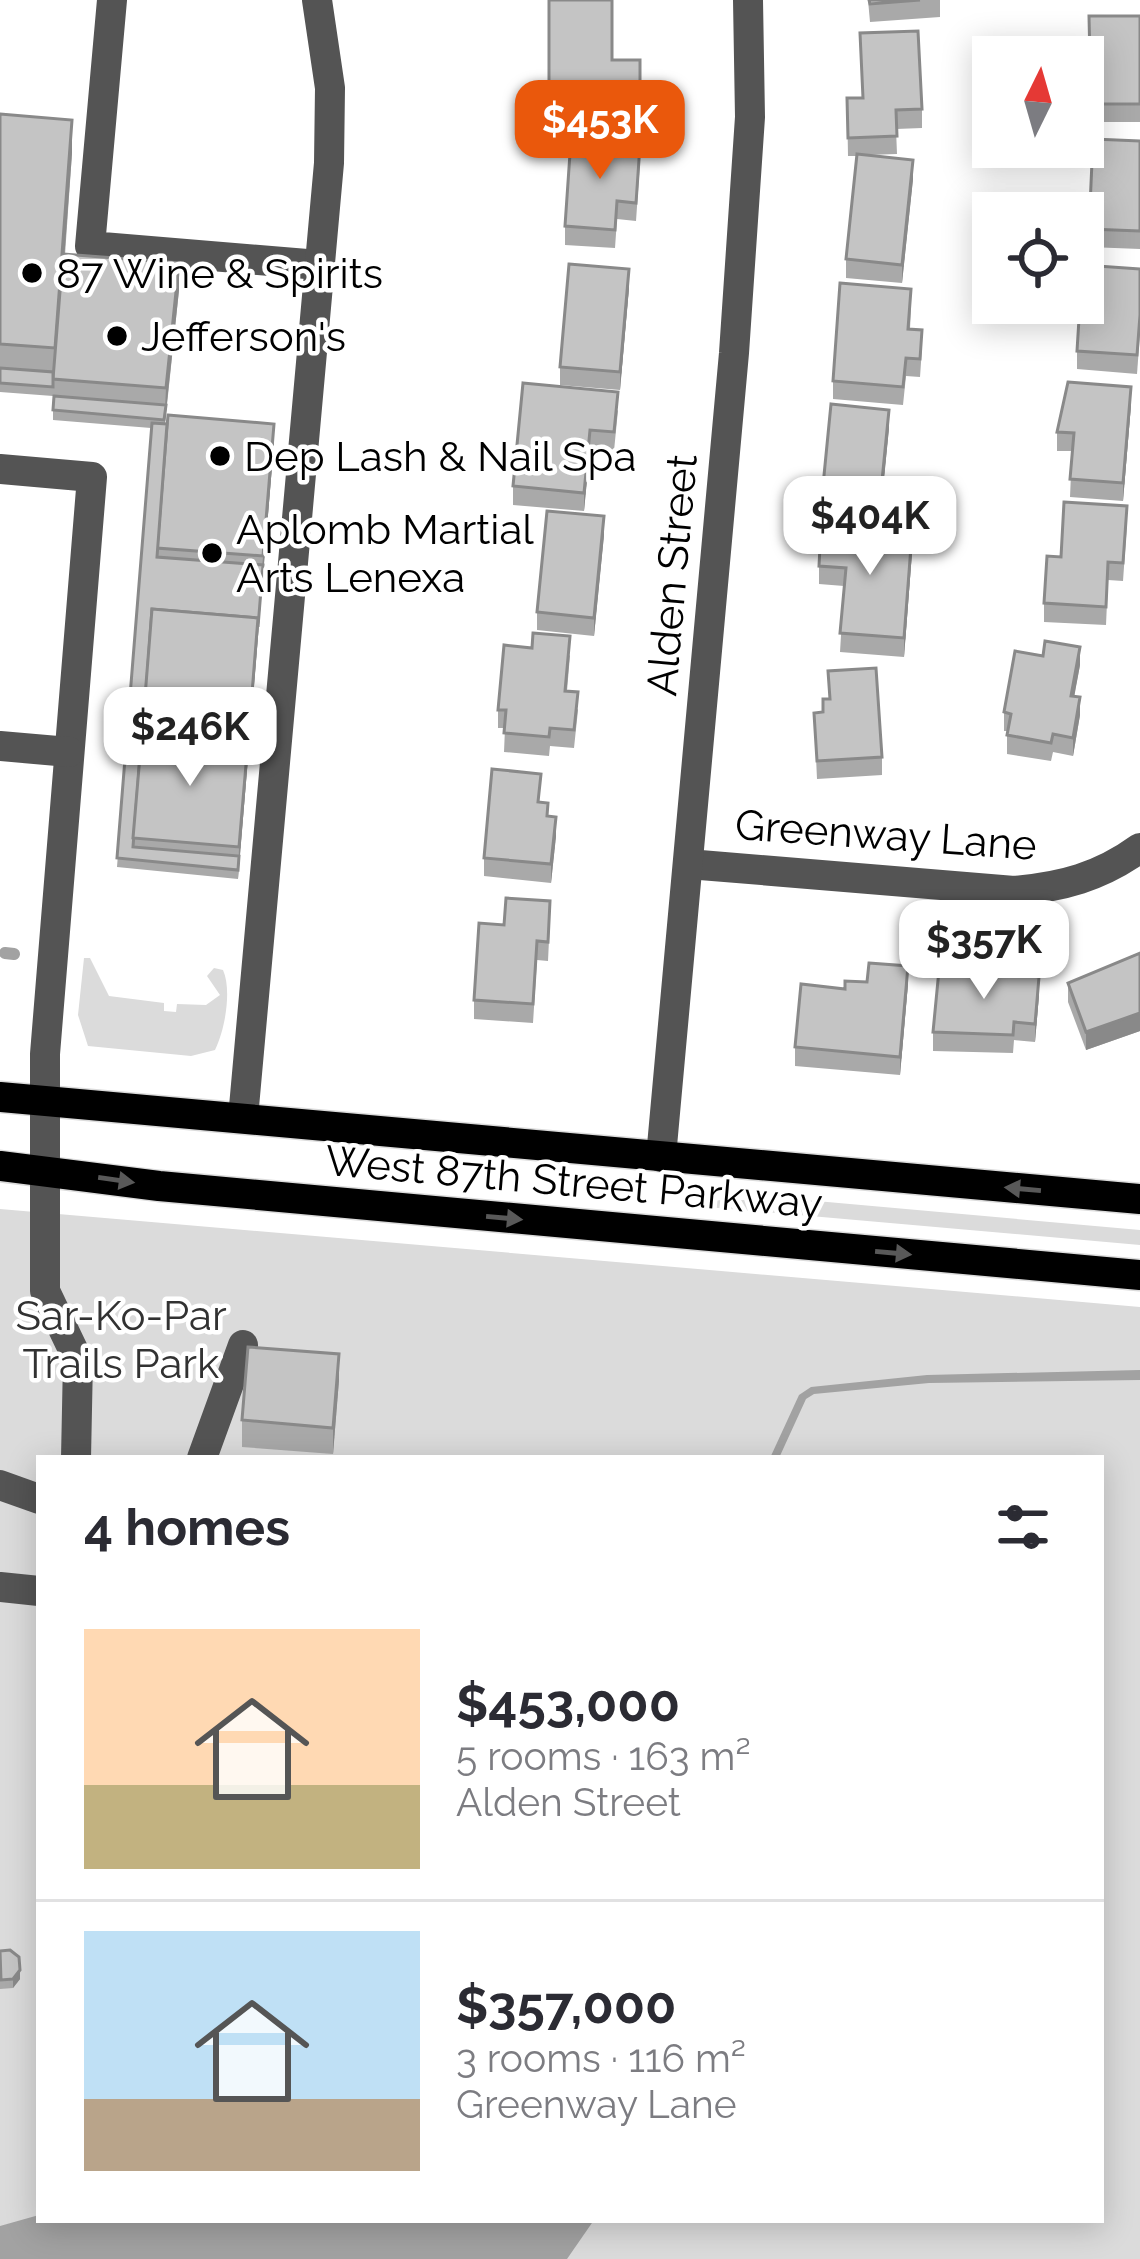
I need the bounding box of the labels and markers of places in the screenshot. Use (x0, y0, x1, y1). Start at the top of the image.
pin: $453K (516, 80, 684, 182)
place label: 87 Wine & Spirits (56, 249, 383, 298)
marker: 87 Wine & Spirits (19, 260, 45, 286)
place label: Jefferson's (141, 312, 346, 361)
marker: Jefferson's (104, 323, 130, 349)
place label: Dep Lash & Nail Spa (244, 432, 636, 481)
marker: Dep Lash & Nail Spa (207, 443, 233, 469)
pin: $404K (786, 476, 954, 578)
place label: Aplomb Martial Arts Lenexa (236, 505, 534, 602)
marker: Aplomb Martial Arts Lenexa (199, 540, 225, 566)
pin: $246K (106, 687, 274, 789)
pin: $357K (900, 900, 1068, 1002)

